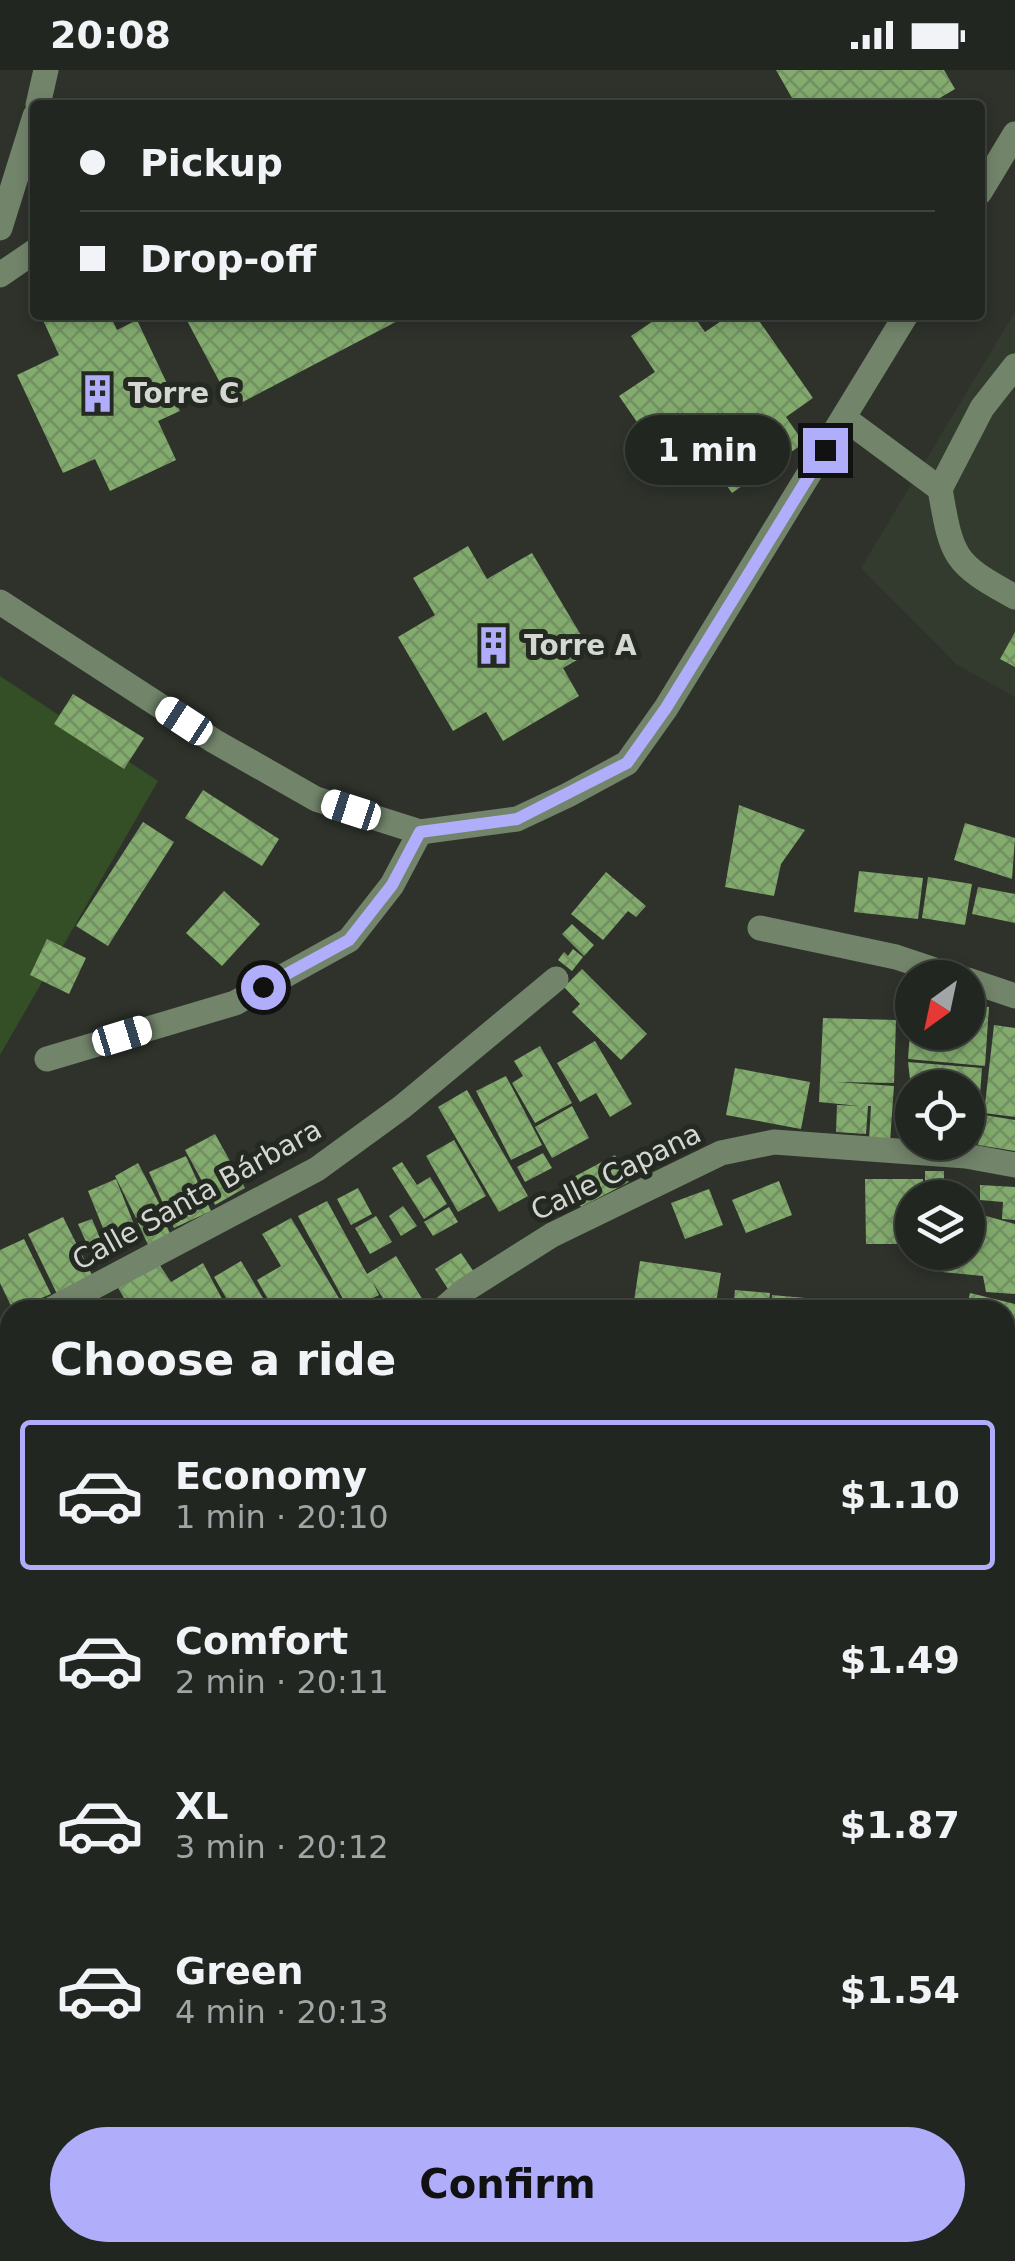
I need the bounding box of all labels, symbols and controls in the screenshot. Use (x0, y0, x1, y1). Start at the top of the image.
text: 20:08 (50, 13, 171, 57)
text: Pickup (140, 141, 283, 185)
text: Drop-off (140, 237, 316, 281)
building icon: Torre C (77, 372, 119, 414)
place label: Torre C (128, 377, 240, 410)
callout: 1 min (625, 415, 790, 485)
route end (803, 428, 848, 473)
text: 1 min (657, 431, 758, 469)
building icon: Torre A (473, 624, 515, 666)
place label: Torre A (524, 629, 637, 662)
car (151, 692, 217, 750)
car (318, 786, 384, 834)
north arrow (895, 960, 985, 1050)
map controls (895, 960, 985, 1270)
route start (241, 965, 286, 1010)
car (89, 1013, 155, 1059)
button: locate (895, 1070, 985, 1160)
street label: Calle Santa Bárbara (67, 1113, 327, 1277)
street label: Calle Capana (526, 1117, 706, 1227)
button: layers (895, 1180, 985, 1270)
text: Choose a ride (50, 1333, 396, 1386)
icon: car (55, 1450, 145, 1540)
text: Economy (175, 1454, 367, 1498)
text: $1.10 (840, 1473, 960, 1517)
text: 1 min · 20:10 (175, 1498, 389, 1536)
icon: car (55, 1615, 145, 1705)
text: Comfort (175, 1619, 348, 1663)
text: $1.49 (840, 1638, 960, 1682)
text: 2 min · 20:11 (175, 1663, 389, 1701)
icon: car (55, 1780, 145, 1870)
text: XL (175, 1784, 229, 1828)
text: $1.87 (840, 1803, 960, 1847)
text: 3 min · 20:12 (175, 1828, 389, 1866)
icon: car (55, 1945, 145, 2035)
text: Green (175, 1949, 304, 1993)
text: $1.54 (840, 1968, 960, 2012)
text: 4 min · 20:13 (175, 1993, 389, 2031)
button: Confirm (50, 2127, 965, 2242)

